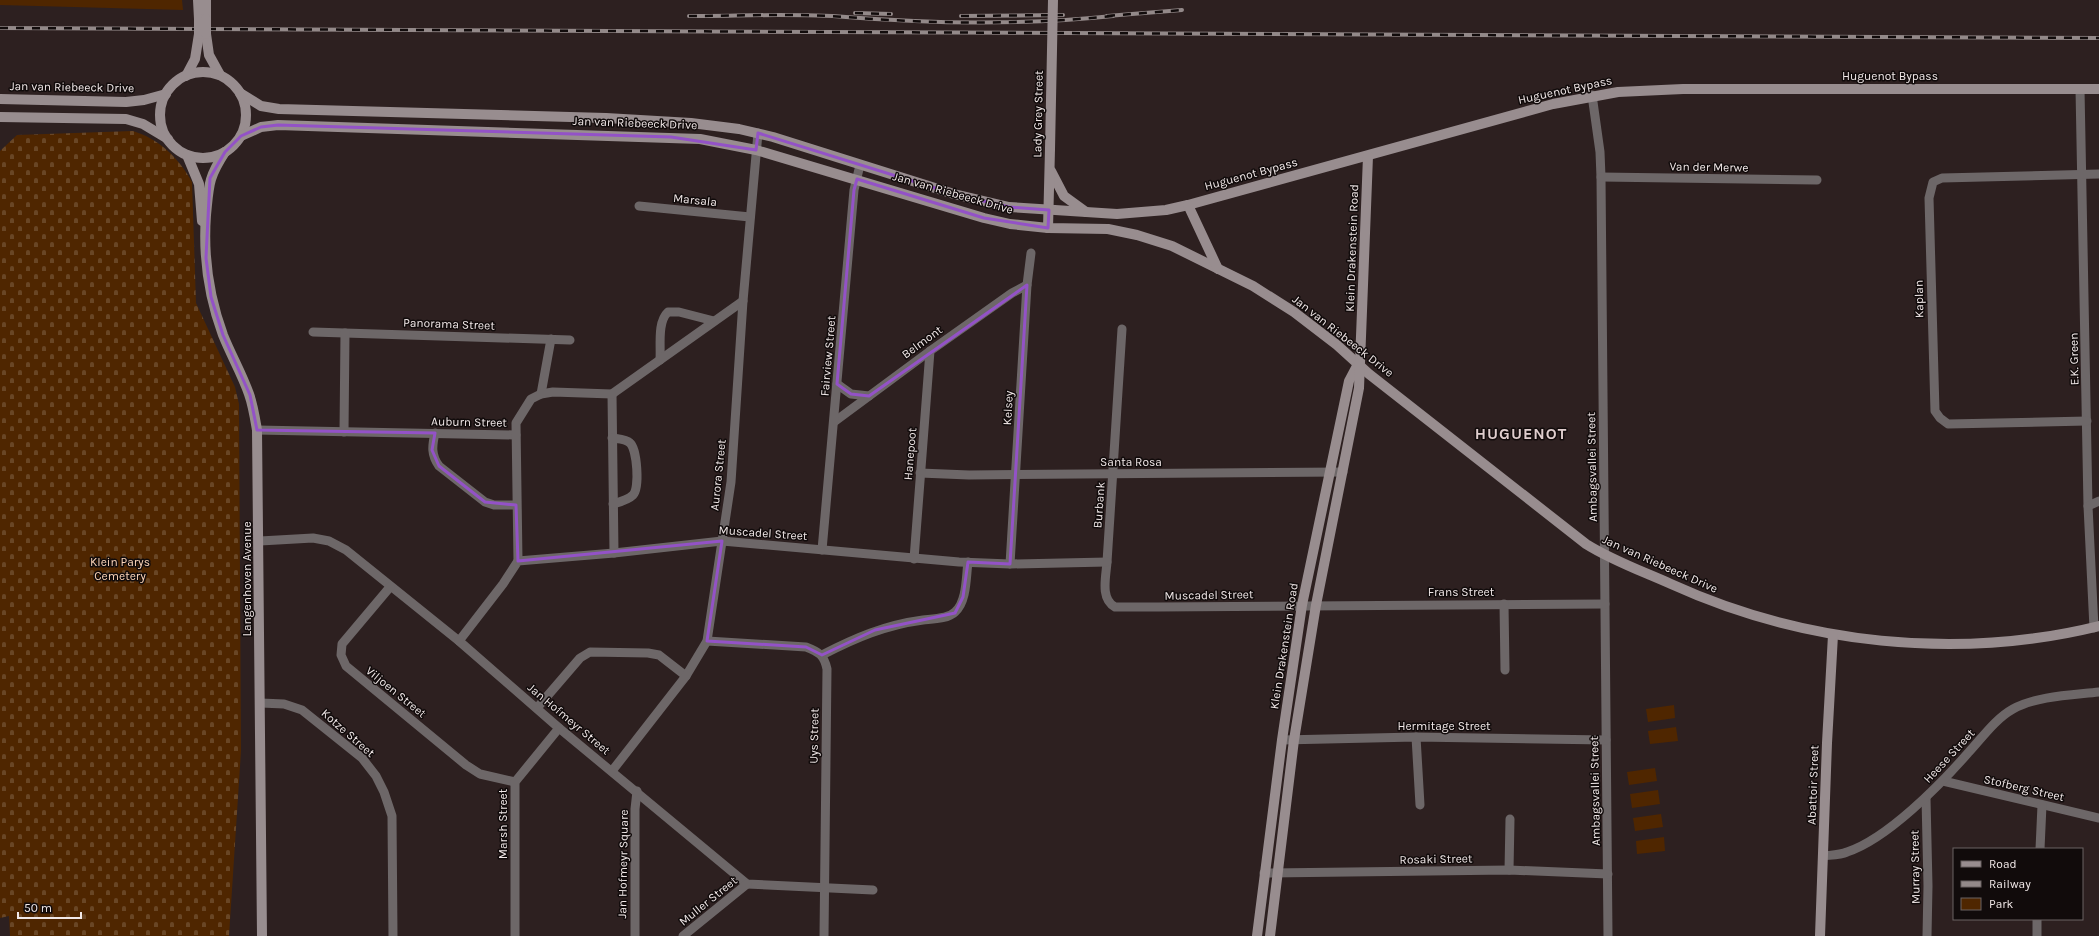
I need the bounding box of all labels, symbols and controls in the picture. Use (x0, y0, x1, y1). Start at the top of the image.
street label: Huguenot Bypass (1842, 69, 1938, 83)
street label: Lady Grey Street (1030, 70, 1046, 158)
street label: Huguenot Bypass (1517, 73, 1613, 107)
street label: Jan van Riebeeck Drive (10, 79, 134, 95)
street label: Jan van Riebeeck Drive (572, 114, 698, 132)
street label: Huguenot Bypass (1203, 155, 1299, 193)
street label: Van der Merwe (1669, 159, 1749, 175)
street label: Jan van Riebeeck Drive (891, 169, 1015, 217)
street label: Klein Drakenstein Road (1343, 184, 1361, 312)
street label: Marsala (672, 191, 718, 209)
street label: Kaplan (1912, 280, 1926, 318)
street label: Jan van Riebeeck Drive (1290, 292, 1396, 380)
street label: Panorama Street (403, 315, 496, 333)
street label: Fairview Street (818, 315, 839, 397)
street label: Belmont (899, 322, 945, 361)
street label: E.K. Green (2067, 332, 2081, 386)
street label: Kelsey (1000, 390, 1016, 426)
street label: Ambagsvallei Street (1584, 412, 1600, 522)
street label: Auburn Street (431, 414, 508, 430)
district label: HUGUENOT (1475, 424, 1567, 443)
street label: Hanepoot (901, 427, 919, 481)
street label: Aurora Street (707, 438, 729, 511)
street label: Santa Rosa (1100, 455, 1162, 469)
street label: Burbank (1090, 481, 1108, 529)
street label: Langenhoven Avenue (240, 521, 254, 637)
street label: Muscadel Street (718, 523, 808, 543)
street label: Jan van Riebeeck Drive (1600, 532, 1720, 596)
park label: Klein Parys Cemetery (90, 555, 150, 583)
street label: Klein Drakenstein Road (1267, 582, 1301, 710)
street label: Frans Street (1428, 585, 1495, 599)
street label: Muscadel Street (1164, 587, 1254, 603)
street label: Viljoen Street (363, 664, 429, 721)
street label: Jan Hofmeyr Street (525, 680, 613, 758)
street label: Kotze Street (318, 706, 378, 760)
street label: Uys Street (807, 708, 821, 764)
street label: Hermitage Street (1397, 719, 1491, 733)
street label: Heese Street (1920, 726, 1978, 786)
street label: Ambagsvallei Street (1587, 736, 1603, 846)
street label: Abattoir Street (1805, 744, 1821, 825)
street label: Stofberg Street (1982, 772, 2066, 804)
street label: Marsh Street (496, 788, 510, 859)
street label: Jan Hofmeyr Square (615, 809, 631, 919)
street label: Murray Street (1907, 829, 1923, 904)
legend (1953, 848, 2083, 920)
street label: Rosaki Street (1399, 851, 1473, 867)
text: Road (1989, 857, 2017, 871)
street label: Muller Street (676, 873, 740, 929)
text: Railway (1989, 877, 2031, 891)
scale bar (18, 894, 81, 920)
text: Park (1989, 897, 2014, 911)
text: 50 m (24, 901, 52, 915)

